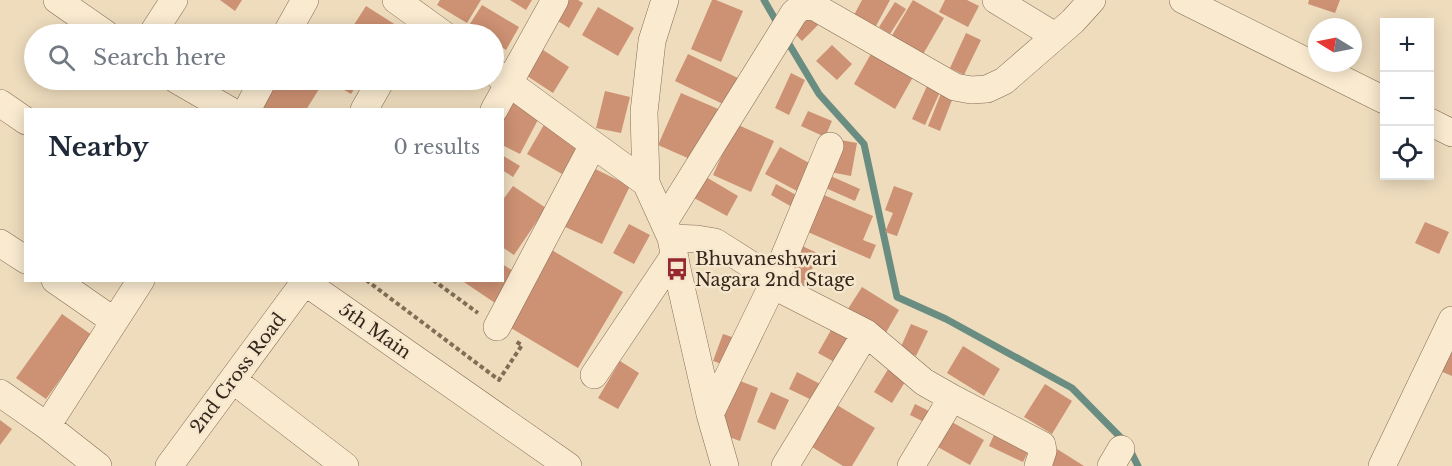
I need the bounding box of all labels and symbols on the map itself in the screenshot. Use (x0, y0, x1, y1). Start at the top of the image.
north arrow (1308, 18, 1362, 72)
place label: Bhuvaneshwari Nagara 2nd Stage (695, 248, 855, 291)
bus stop icon: Bhuvaneshwari Nagara 2nd Stage (664, 256, 690, 282)
street label: 5th Main (335, 298, 415, 364)
street label: 2nd Cross Road (186, 309, 290, 437)

